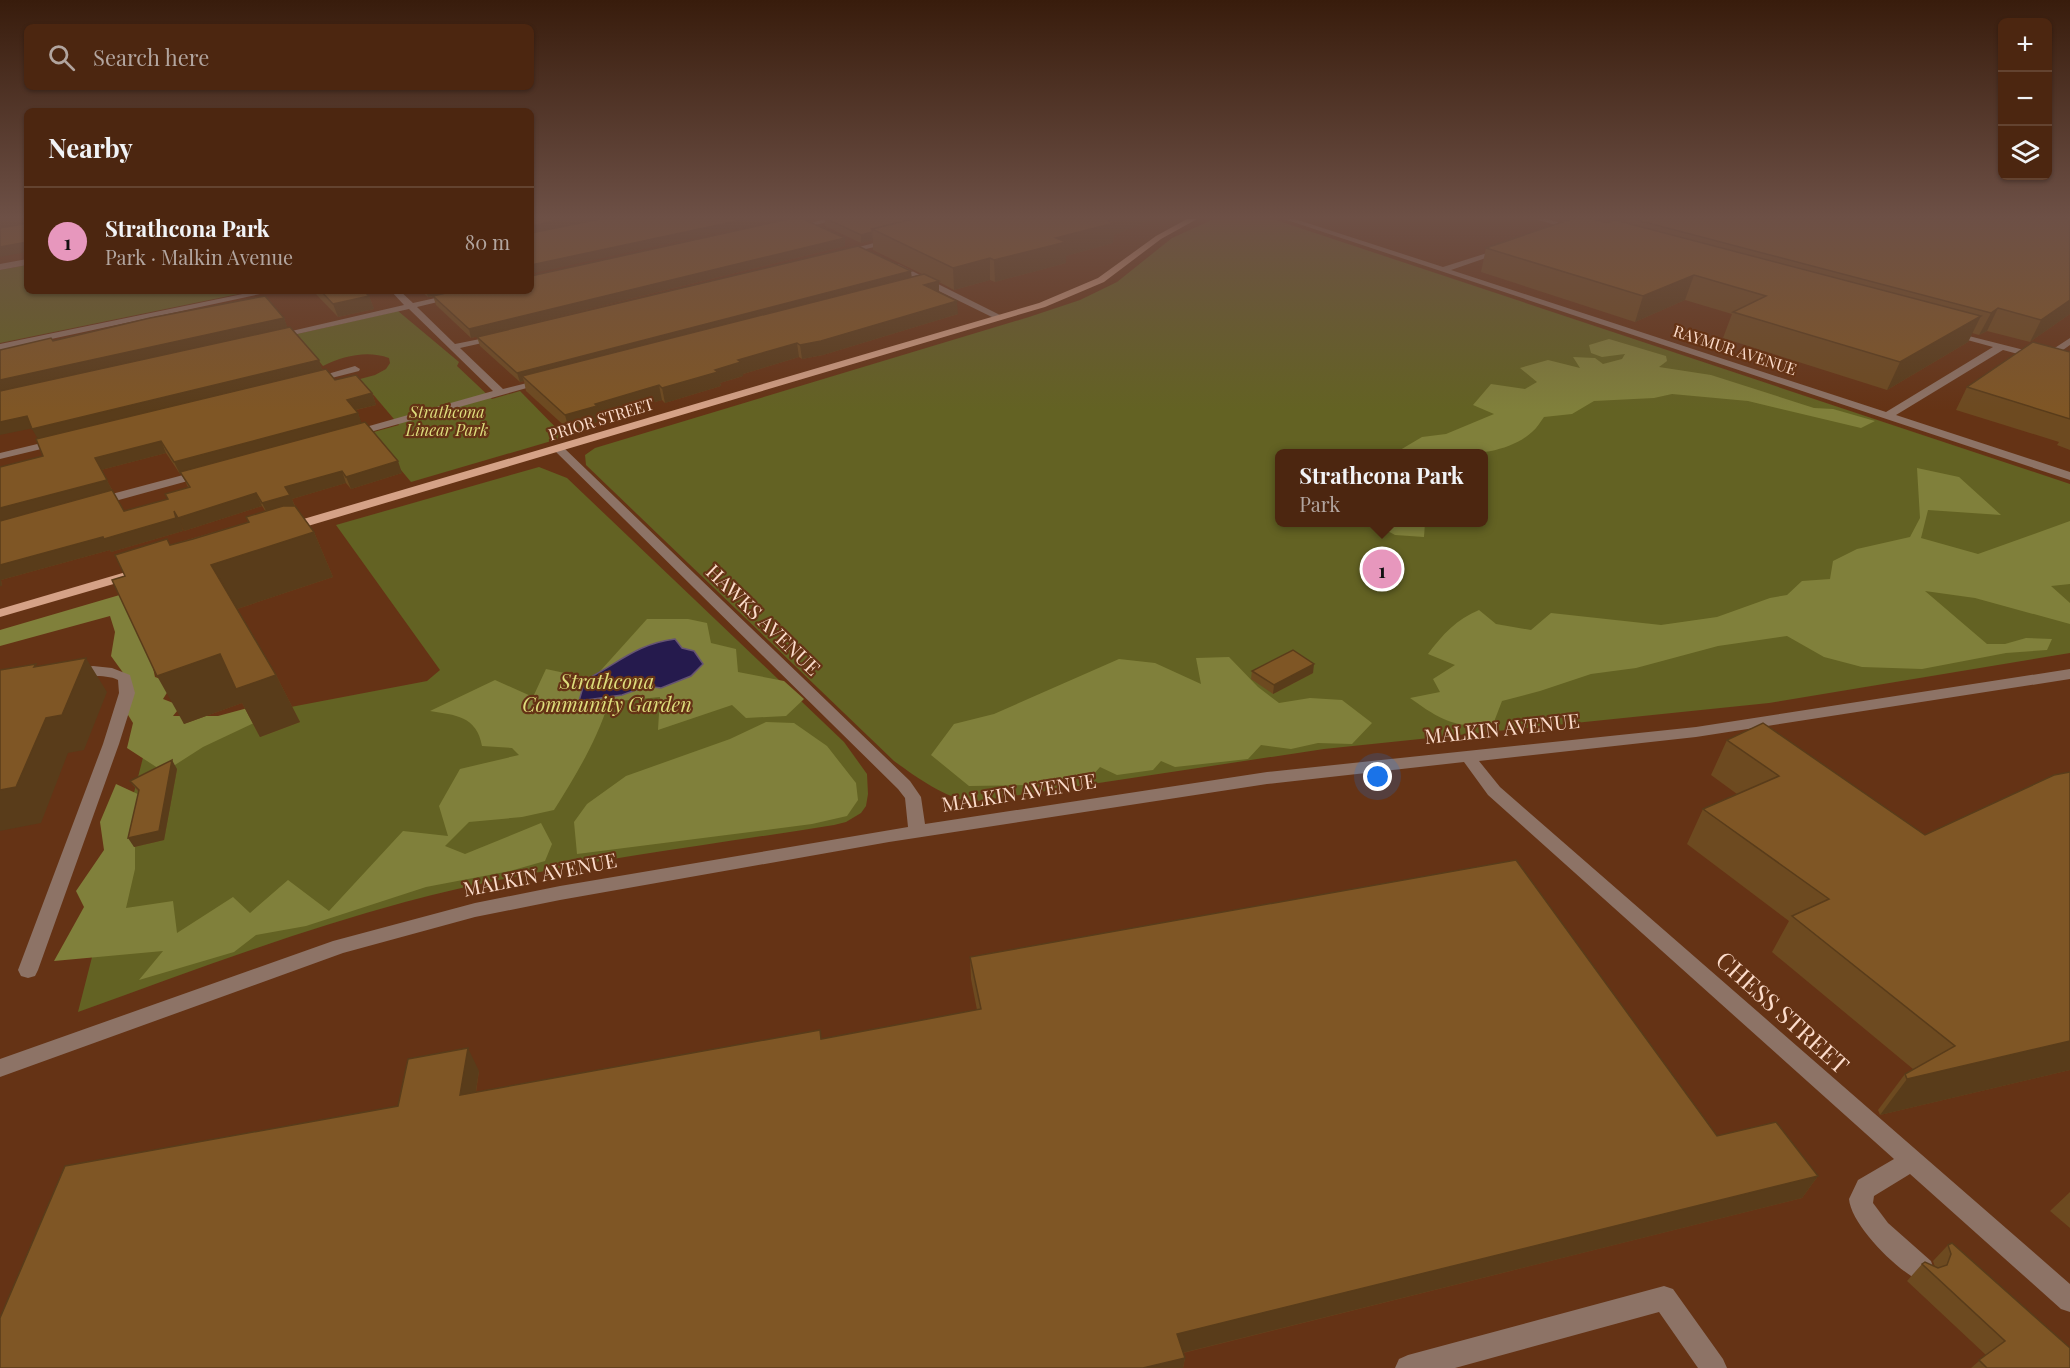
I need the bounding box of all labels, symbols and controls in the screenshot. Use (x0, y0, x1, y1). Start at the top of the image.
map controls (1998, 18, 2052, 180)
button: + (1998, 18, 2052, 72)
search box (24, 24, 534, 90)
icon: search (45, 41, 78, 74)
text: Search here (93, 42, 209, 72)
button: − (1998, 72, 2052, 126)
button: layers (1998, 126, 2052, 180)
text: Nearby (48, 130, 133, 165)
text: Strathcona Park (105, 213, 269, 243)
text: 1 (64, 228, 71, 255)
text: 80 m (465, 228, 510, 255)
text: Park · Malkin Avenue (105, 243, 293, 270)
street label: RAYMUR AVENUE (1671, 320, 1800, 379)
street label: PRIOR STREET (546, 392, 656, 445)
park label: Strathcona Linear Park (405, 401, 488, 440)
popup (1275, 449, 1488, 527)
text: Strathcona Park (1299, 460, 1464, 490)
text: Park (1299, 490, 1340, 517)
pin: 1 (1362, 546, 1402, 592)
street label: HAWKS AVENUE (701, 557, 827, 681)
park label: Strathcona Community Garden (522, 667, 692, 717)
street label: MALKIN AVENUE (1423, 706, 1581, 749)
your location (1363, 762, 1392, 791)
street label: MALKIN AVENUE (940, 766, 1098, 817)
street label: MALKIN AVENUE (461, 845, 619, 902)
street label: CHESS STREET (1710, 943, 1857, 1080)

